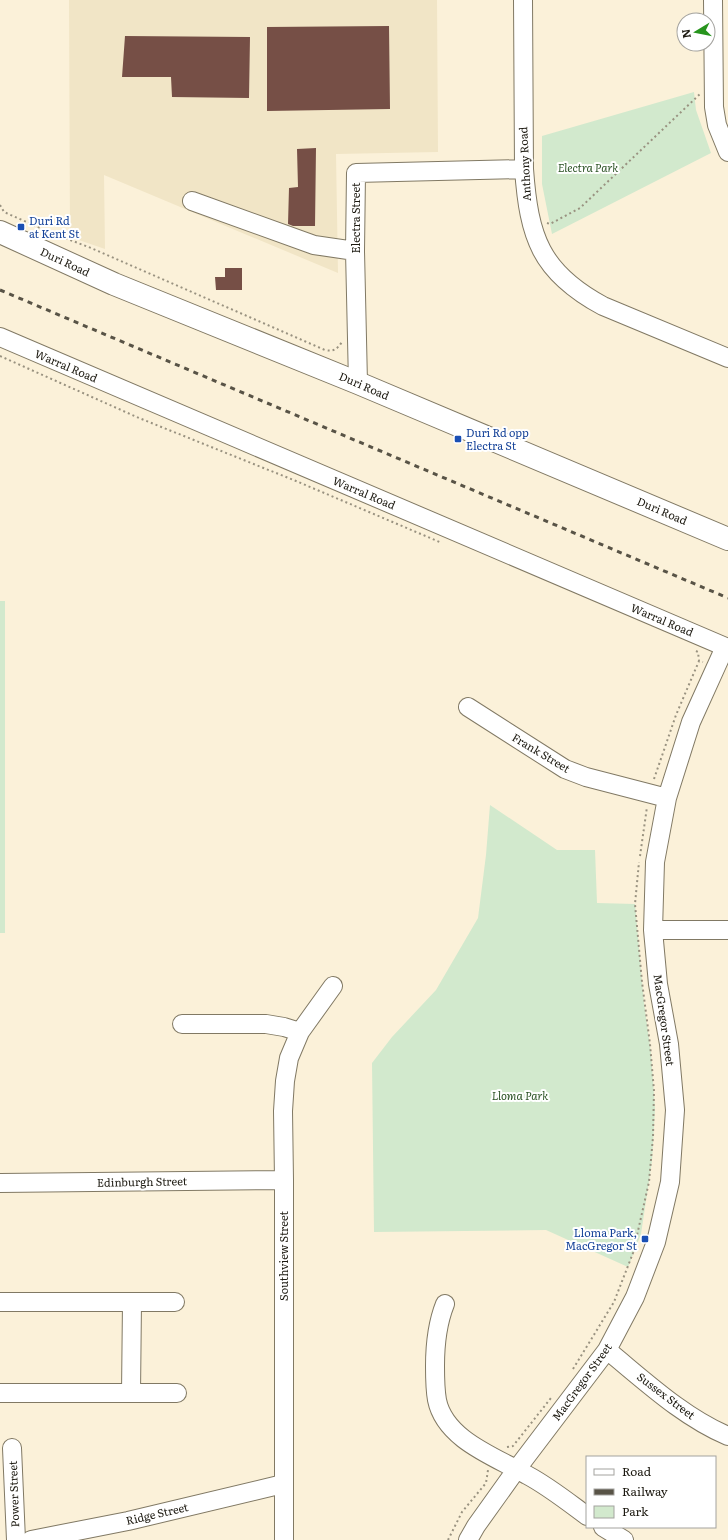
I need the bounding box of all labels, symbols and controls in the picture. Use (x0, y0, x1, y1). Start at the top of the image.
north arrow (676, 12, 716, 52)
text: N (676, 28, 694, 40)
street label: Anthony Road (514, 126, 534, 202)
park label: Electra Park (558, 159, 618, 175)
street label: Electra Street (347, 182, 363, 253)
place label: Duri Rd at Kent St (29, 212, 80, 241)
marker: Duri Rd at Kent St (16, 222, 26, 232)
street label: Duri Road (38, 243, 93, 280)
street label: Warral Road (33, 345, 100, 386)
street label: Duri Road (337, 367, 392, 403)
place label: Duri Rd opp Electra St (466, 424, 529, 453)
marker: Duri Rd opp Electra St (453, 434, 463, 444)
street label: Warral Road (331, 472, 398, 513)
street label: Duri Road (635, 492, 690, 528)
street label: Warral Road (629, 599, 696, 640)
street label: Frank Street (509, 728, 574, 776)
street label: MacGregor Street (651, 973, 679, 1067)
park label: Lloma Park (492, 1087, 548, 1103)
street label: Edinburgh Street (97, 1172, 188, 1190)
street label: Southview Street (275, 1211, 291, 1301)
place label: Lloma Park, MacGregor St (565, 1224, 638, 1253)
marker: Lloma Park, MacGregor St (640, 1234, 650, 1244)
street label: MacGregor Street (548, 1339, 615, 1423)
street label: Sussex Street (634, 1368, 699, 1423)
legend (586, 1456, 716, 1528)
street label: Power Street (4, 1460, 22, 1528)
text: Road (622, 1462, 652, 1480)
text: Railway (622, 1482, 668, 1500)
street label: Ridge Street (124, 1498, 190, 1528)
text: Park (622, 1502, 649, 1520)

